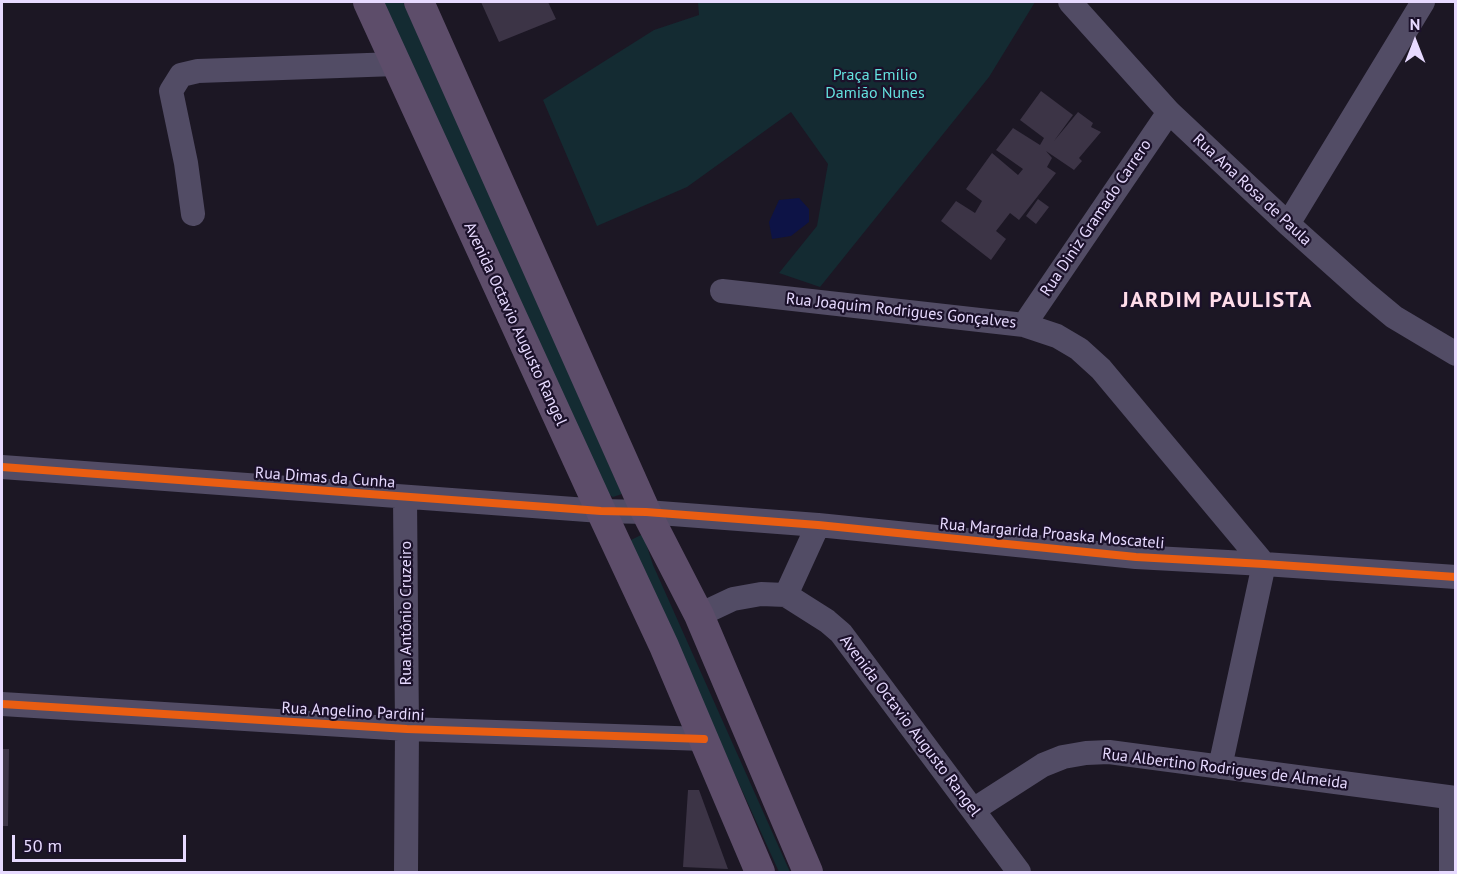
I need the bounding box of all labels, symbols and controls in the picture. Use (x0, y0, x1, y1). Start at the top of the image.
north arrow (1385, 12, 1445, 72)
text: N (1410, 14, 1420, 34)
park label: Praça Emílio Damião Nunes (825, 65, 925, 103)
street label: Rua Ana Rosa de Paula (1189, 130, 1315, 250)
street label: Rua Diniz Gramado Carrero (1036, 136, 1156, 300)
street label: Avenida Octavio Augusto Rangel (459, 219, 571, 429)
district label: JARDIM PAULISTA (1121, 288, 1313, 314)
street label: Rua Joaquim Rodrigues Gonçalves (785, 289, 1017, 333)
street label: Rua Dimas da Cunha (254, 464, 396, 492)
street label: Rua Margarida Proaska Moscateli (939, 515, 1165, 553)
street label: Rua Antônio Cruzeiro (396, 541, 416, 685)
street label: Avenida Octavio Augusto Rangel (835, 632, 985, 820)
street label: Rua Angelino Pardini (281, 699, 425, 725)
street label: Rua Albertino Rodrigues de Almeida (1101, 744, 1349, 794)
scale bar (15, 823, 189, 861)
text: 50 m (23, 834, 62, 857)

